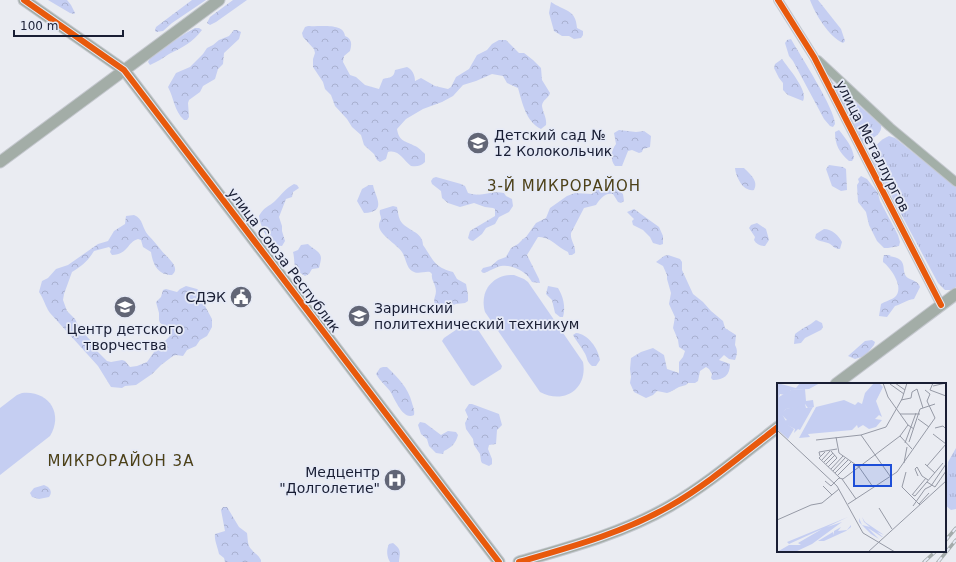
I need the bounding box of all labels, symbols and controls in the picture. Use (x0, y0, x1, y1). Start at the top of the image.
scale bar (14, 12, 123, 38)
text: 100 m (20, 19, 58, 33)
street label: улица Металлургов (833, 78, 913, 214)
place label: Детский сад № 12 Колокольчик (494, 127, 612, 159)
school or university icon: Детский сад № 12 Колокольчик (465, 130, 491, 156)
district label: 3-Й МИКРОРАЙОН (487, 176, 641, 195)
street label: улица Союза Республик (224, 185, 344, 335)
public building icon: СДЭК (228, 284, 254, 310)
place label: СДЭК (186, 289, 226, 305)
school or university icon: Центр детского творчества (112, 294, 138, 320)
place label: Заринский политехнический техникум (374, 300, 579, 332)
school or university icon: Заринский политехнический техникум (346, 303, 372, 329)
place label: Центр детского творчества (66, 321, 184, 353)
inset map (777, 383, 946, 552)
district label: МИКРОРАЙОН 3А (48, 451, 194, 470)
place label: Медцентр "Долголетие" (279, 464, 380, 496)
hospital icon: Медцентр "Долголетие" (382, 467, 408, 493)

